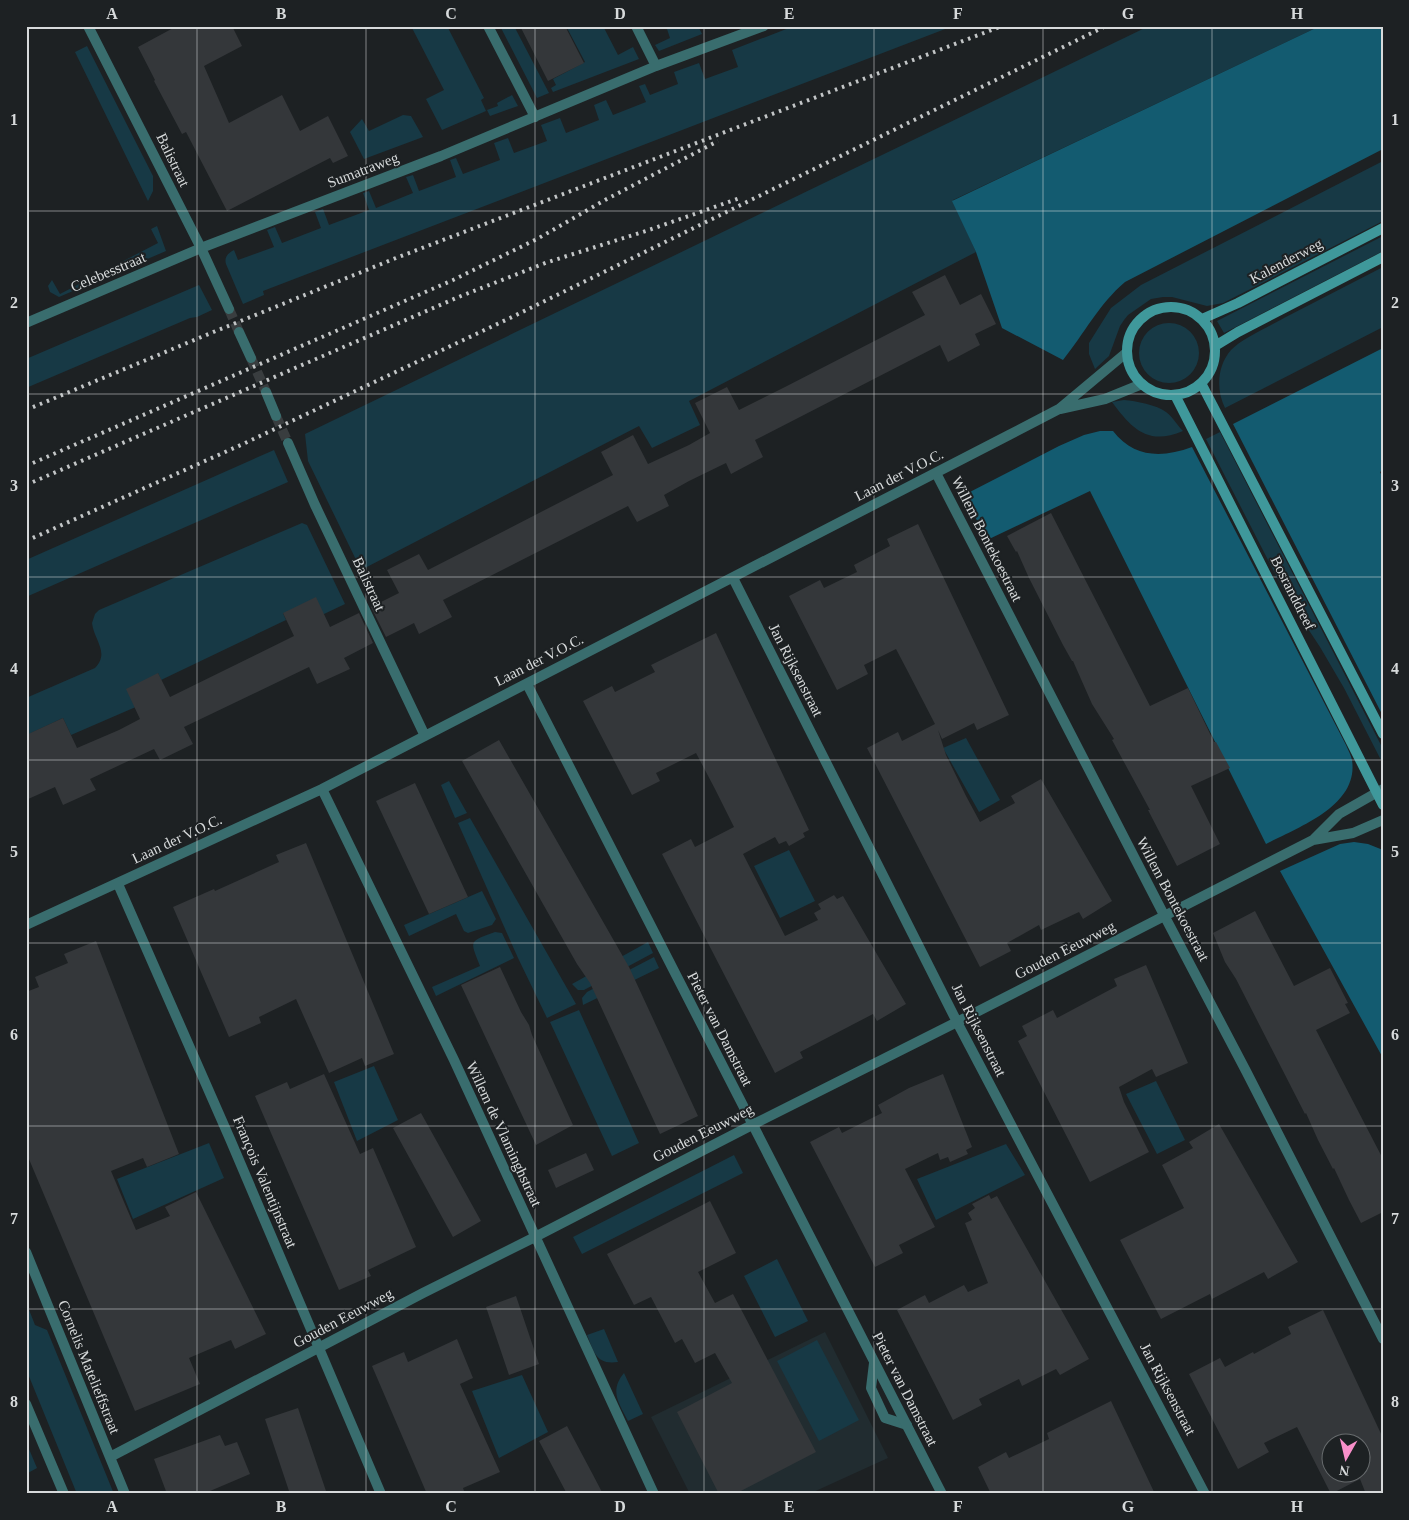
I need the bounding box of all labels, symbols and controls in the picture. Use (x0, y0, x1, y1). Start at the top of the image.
text: A (106, 5, 118, 22)
text: B (276, 5, 287, 22)
text: C (445, 5, 457, 22)
text: D (614, 5, 626, 22)
text: E (784, 5, 794, 22)
text: F (953, 5, 963, 22)
text: G (1122, 5, 1135, 22)
text: H (1291, 5, 1304, 22)
text: 1 (10, 111, 18, 128)
text: 1 (1391, 111, 1399, 128)
street label: Balistraat (153, 131, 193, 190)
street label: Sumatraweg (325, 149, 401, 191)
street label: Kalenderweg (1247, 235, 1325, 287)
street label: Celebesstraat (68, 249, 149, 295)
text: 2 (10, 294, 18, 311)
text: 2 (1391, 294, 1399, 311)
street label: Laan der V.O.C. (852, 446, 946, 504)
street label: Willem Bontekoestraat (949, 474, 1026, 605)
text: 3 (10, 477, 18, 494)
text: 3 (1391, 477, 1399, 494)
street label: Bosranddreef (1268, 553, 1318, 633)
street label: Balistraat (350, 555, 389, 614)
street label: Jan Rijksenstraat (766, 621, 827, 720)
street label: Laan der V.O.C. (492, 631, 586, 689)
text: 4 (10, 660, 18, 677)
text: 4 (1391, 660, 1399, 677)
street label: Laan der V.O.C. (130, 811, 224, 867)
street label: Willem Bontekoestraat (1134, 834, 1213, 964)
text: 5 (10, 843, 18, 860)
text: 5 (1391, 843, 1399, 860)
street label: Gouden Eeuwweg (1012, 918, 1118, 982)
street label: Pieter van Damstraat (684, 969, 756, 1089)
street label: Jan Rijksenstraat (949, 981, 1010, 1080)
text: 6 (10, 1026, 18, 1043)
text: 6 (1391, 1026, 1399, 1043)
street label: Willem de Vlaminghstraat (463, 1059, 545, 1210)
street label: Gouden Eeuwweg (650, 1101, 756, 1165)
street label: François Valentijnstraat (230, 1114, 300, 1251)
text: 7 (10, 1210, 18, 1227)
text: 7 (1391, 1210, 1399, 1227)
street label: Gouden Eeuwweg (291, 1285, 396, 1351)
street label: Cornelis Matelieffstraat (55, 1298, 123, 1437)
street label: Pieter van Damstraat (869, 1329, 941, 1449)
street label: Jan Rijksenstraat (1137, 1340, 1199, 1439)
text: 8 (10, 1393, 18, 1410)
text: 8 (1391, 1393, 1399, 1410)
north arrow (1322, 1432, 1372, 1482)
text: N (1338, 1462, 1350, 1479)
text: A (106, 1498, 118, 1515)
text: B (276, 1498, 287, 1515)
text: C (445, 1498, 457, 1515)
text: D (614, 1498, 626, 1515)
text: E (784, 1498, 794, 1515)
text: F (953, 1498, 963, 1515)
text: G (1122, 1498, 1135, 1515)
text: H (1291, 1498, 1304, 1515)

